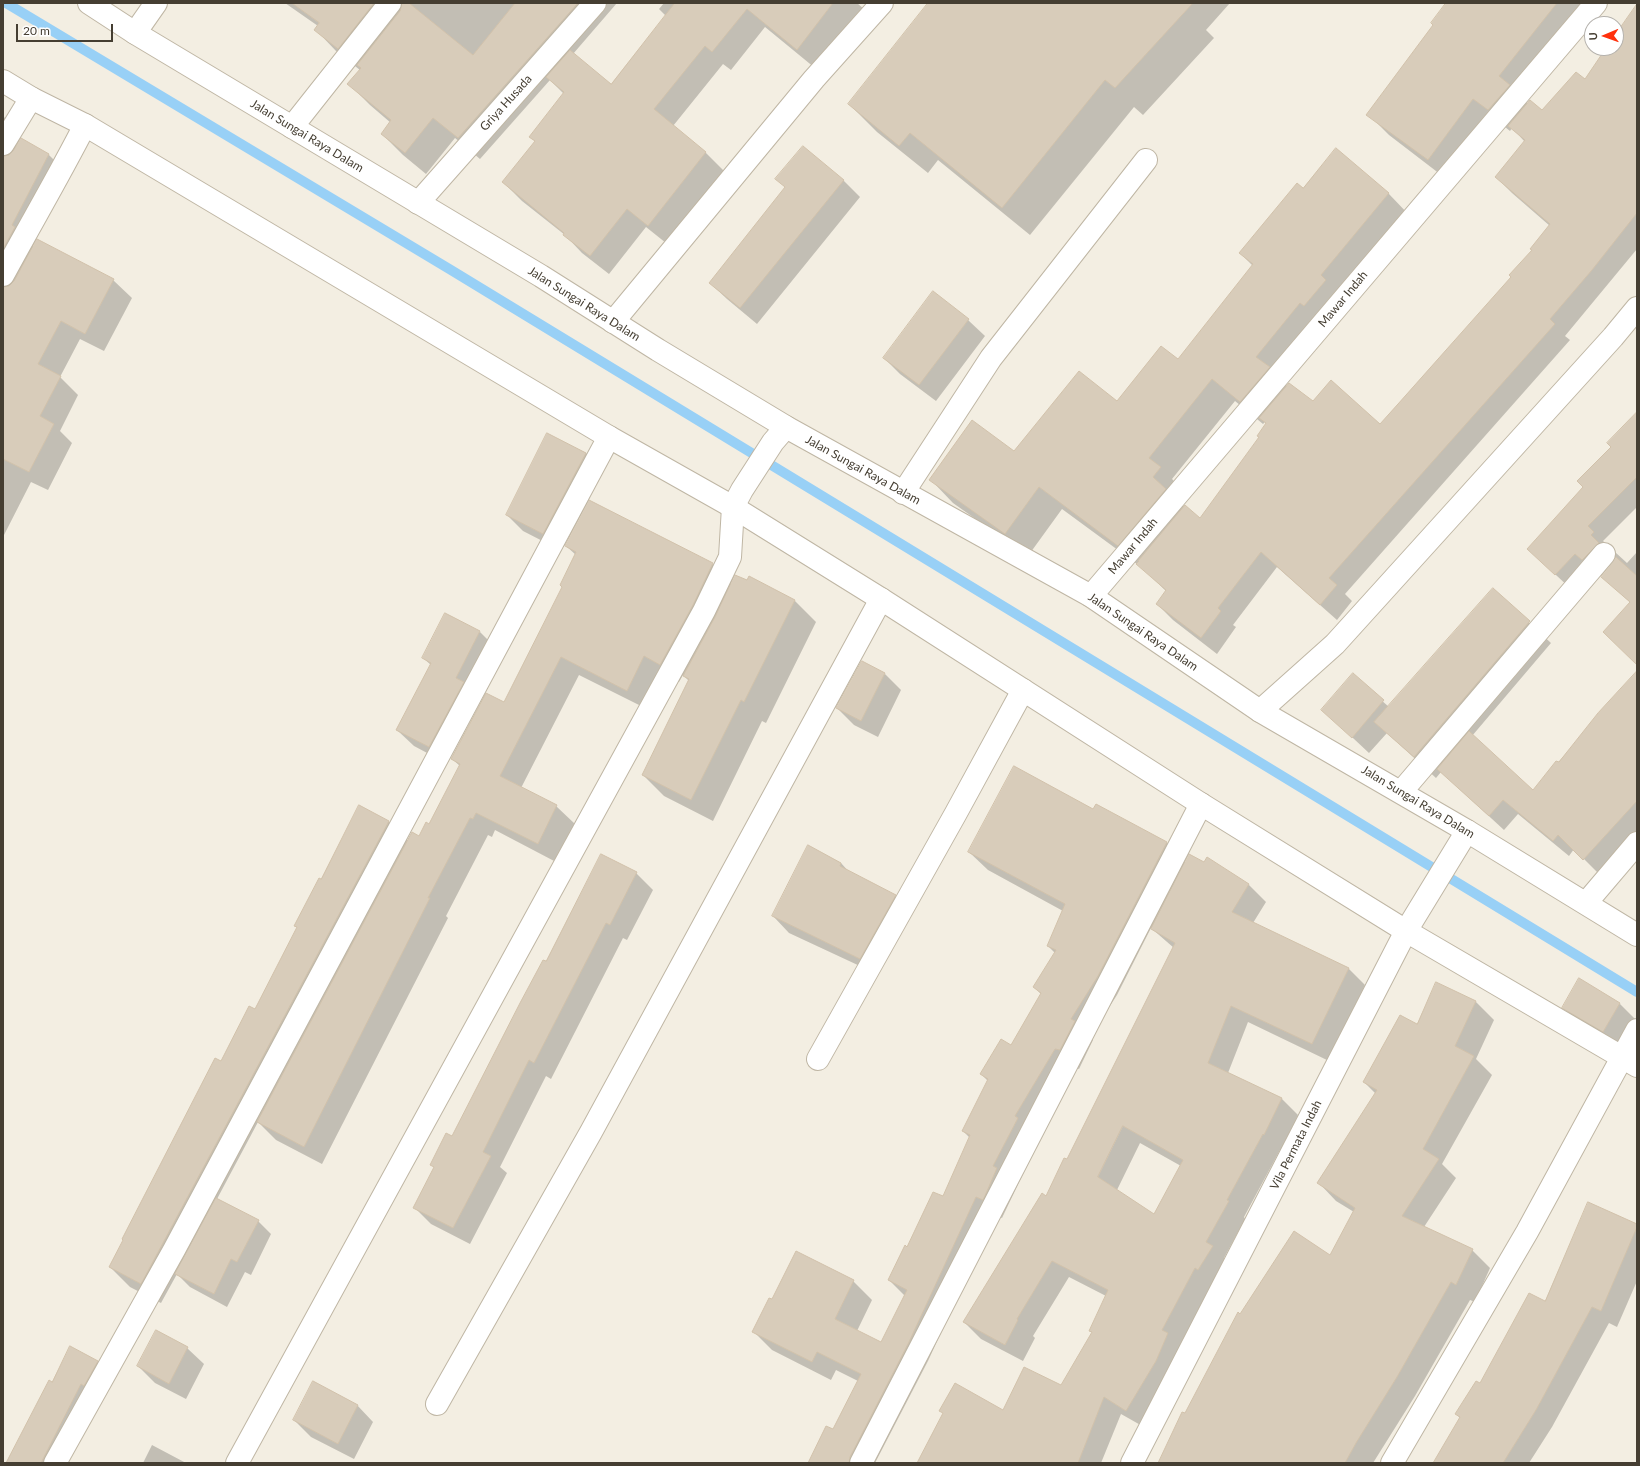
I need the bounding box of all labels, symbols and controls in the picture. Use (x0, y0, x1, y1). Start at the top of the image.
scale bar (18, 16, 115, 42)
north arrow (1584, 16, 1624, 56)
text: 20 m (23, 23, 50, 38)
text: U (1586, 32, 1599, 41)
street label: Griya Husada (477, 72, 535, 134)
street label: Jalan Sungai Raya Dalam (248, 97, 366, 175)
street label: Jalan Sungai Raya Dalam (525, 264, 643, 344)
street label: Mawar Indah (1315, 268, 1371, 330)
street label: Jalan Sungai Raya Dalam (803, 432, 923, 508)
street label: Mawar Indah (1105, 515, 1161, 577)
street label: Jalan Sungai Raya Dalam (1085, 590, 1201, 674)
street label: Jalan Sungai Raya Dalam (1359, 763, 1477, 841)
street label: Vila Permata Indah (1267, 1098, 1325, 1192)

